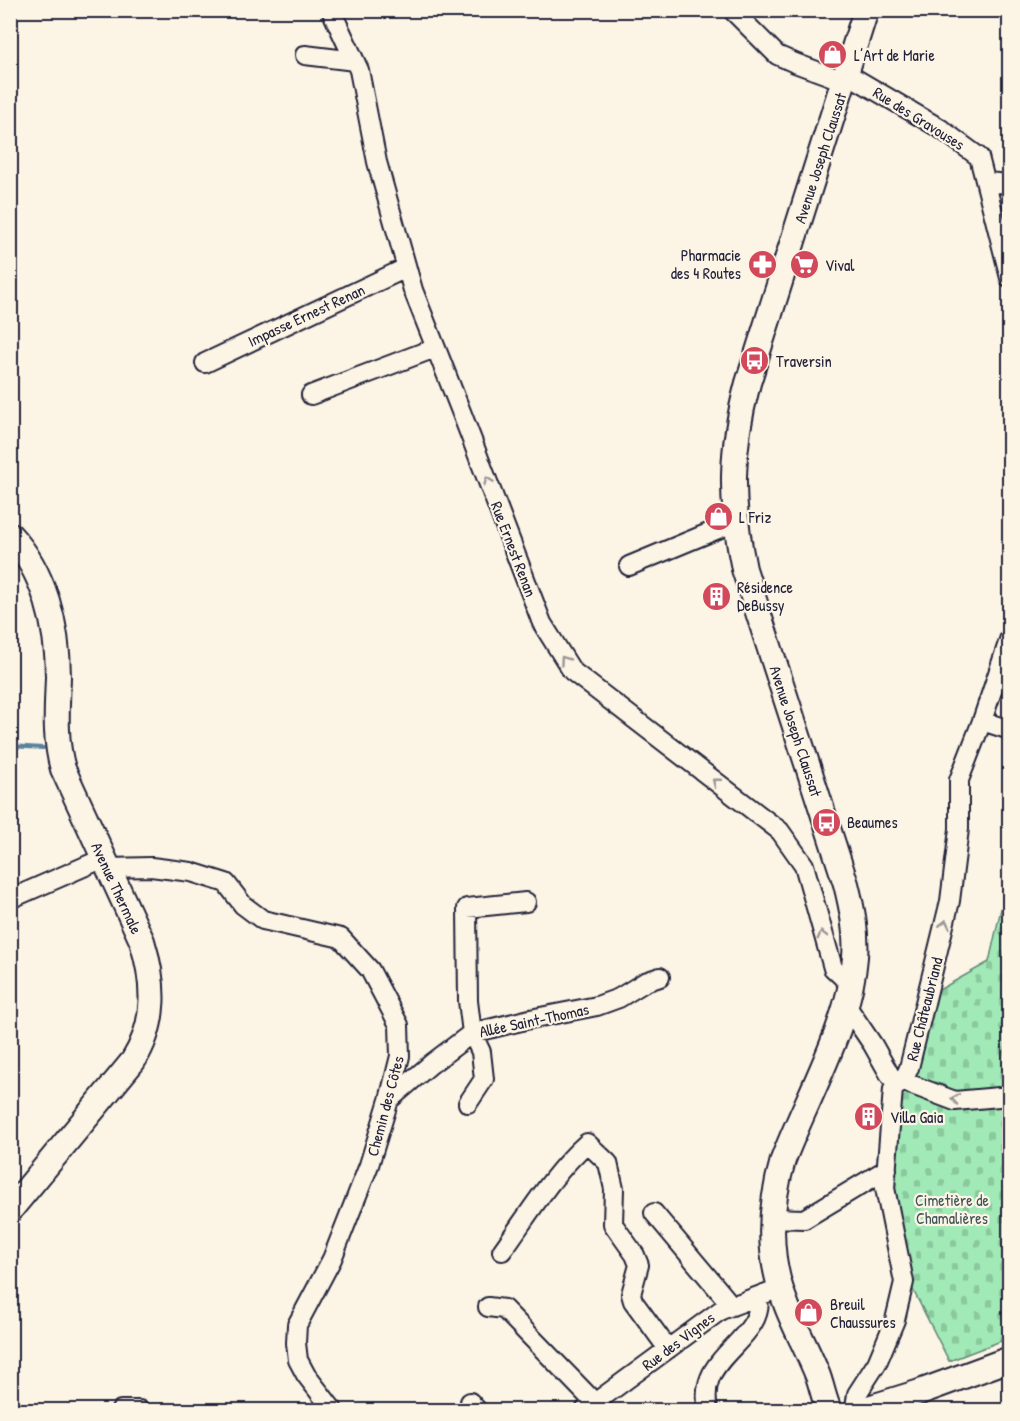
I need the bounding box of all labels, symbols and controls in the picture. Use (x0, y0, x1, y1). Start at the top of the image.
shop icon: L’Art de Marie (817, 39, 849, 71)
place label: L’Art de Marie (854, 44, 935, 66)
street label: Rue des Gravouses (869, 81, 969, 155)
street label: Avenue Joseph Claussat (788, 89, 852, 226)
place label: Pharmacie des 4 Routes (671, 244, 742, 284)
pharmacy icon: Pharmacie des 4 Routes (746, 248, 778, 280)
supermarket icon: Vival (788, 249, 820, 281)
place label: Vival (825, 254, 855, 276)
street label: Impasse Ernest Renan (244, 278, 368, 352)
bus stop icon: Traversin (739, 345, 771, 377)
place label: Traversin (776, 350, 832, 372)
one-way arrow (483, 476, 495, 487)
street label: Rue Ernest Renan (486, 498, 542, 600)
shop icon: L Friz (702, 501, 734, 533)
place label: L Friz (739, 506, 771, 528)
place label: Résidence DeBussy (737, 576, 793, 616)
building icon: Résidence DeBussy (700, 580, 732, 612)
one-way arrow (560, 656, 571, 667)
street label: Avenue Joseph Claussat (764, 663, 828, 800)
one-way arrow (711, 778, 722, 789)
bus stop icon: Beaumes (810, 806, 842, 838)
place label: Beaumes (847, 811, 898, 833)
street label: Avenue Thermale (86, 839, 148, 938)
one-way arrow (937, 919, 950, 929)
one-way arrow (817, 930, 830, 940)
street label: Rue Châteaubriand (900, 955, 948, 1063)
street label: Allée Saint-Thomas (477, 998, 591, 1042)
street label: Chemin des Côtes (361, 1053, 409, 1159)
one-way arrow (950, 1093, 960, 1105)
building icon: Villa Gaia (853, 1101, 885, 1133)
place label: Villa Gaia (890, 1106, 943, 1128)
park label: Cimetière de Chamalières (915, 1189, 990, 1229)
place label: Breuil Chaussures (830, 1293, 896, 1333)
shop icon: Breuil Chaussures (793, 1297, 825, 1329)
street label: Rue des Vignes (637, 1306, 719, 1376)

